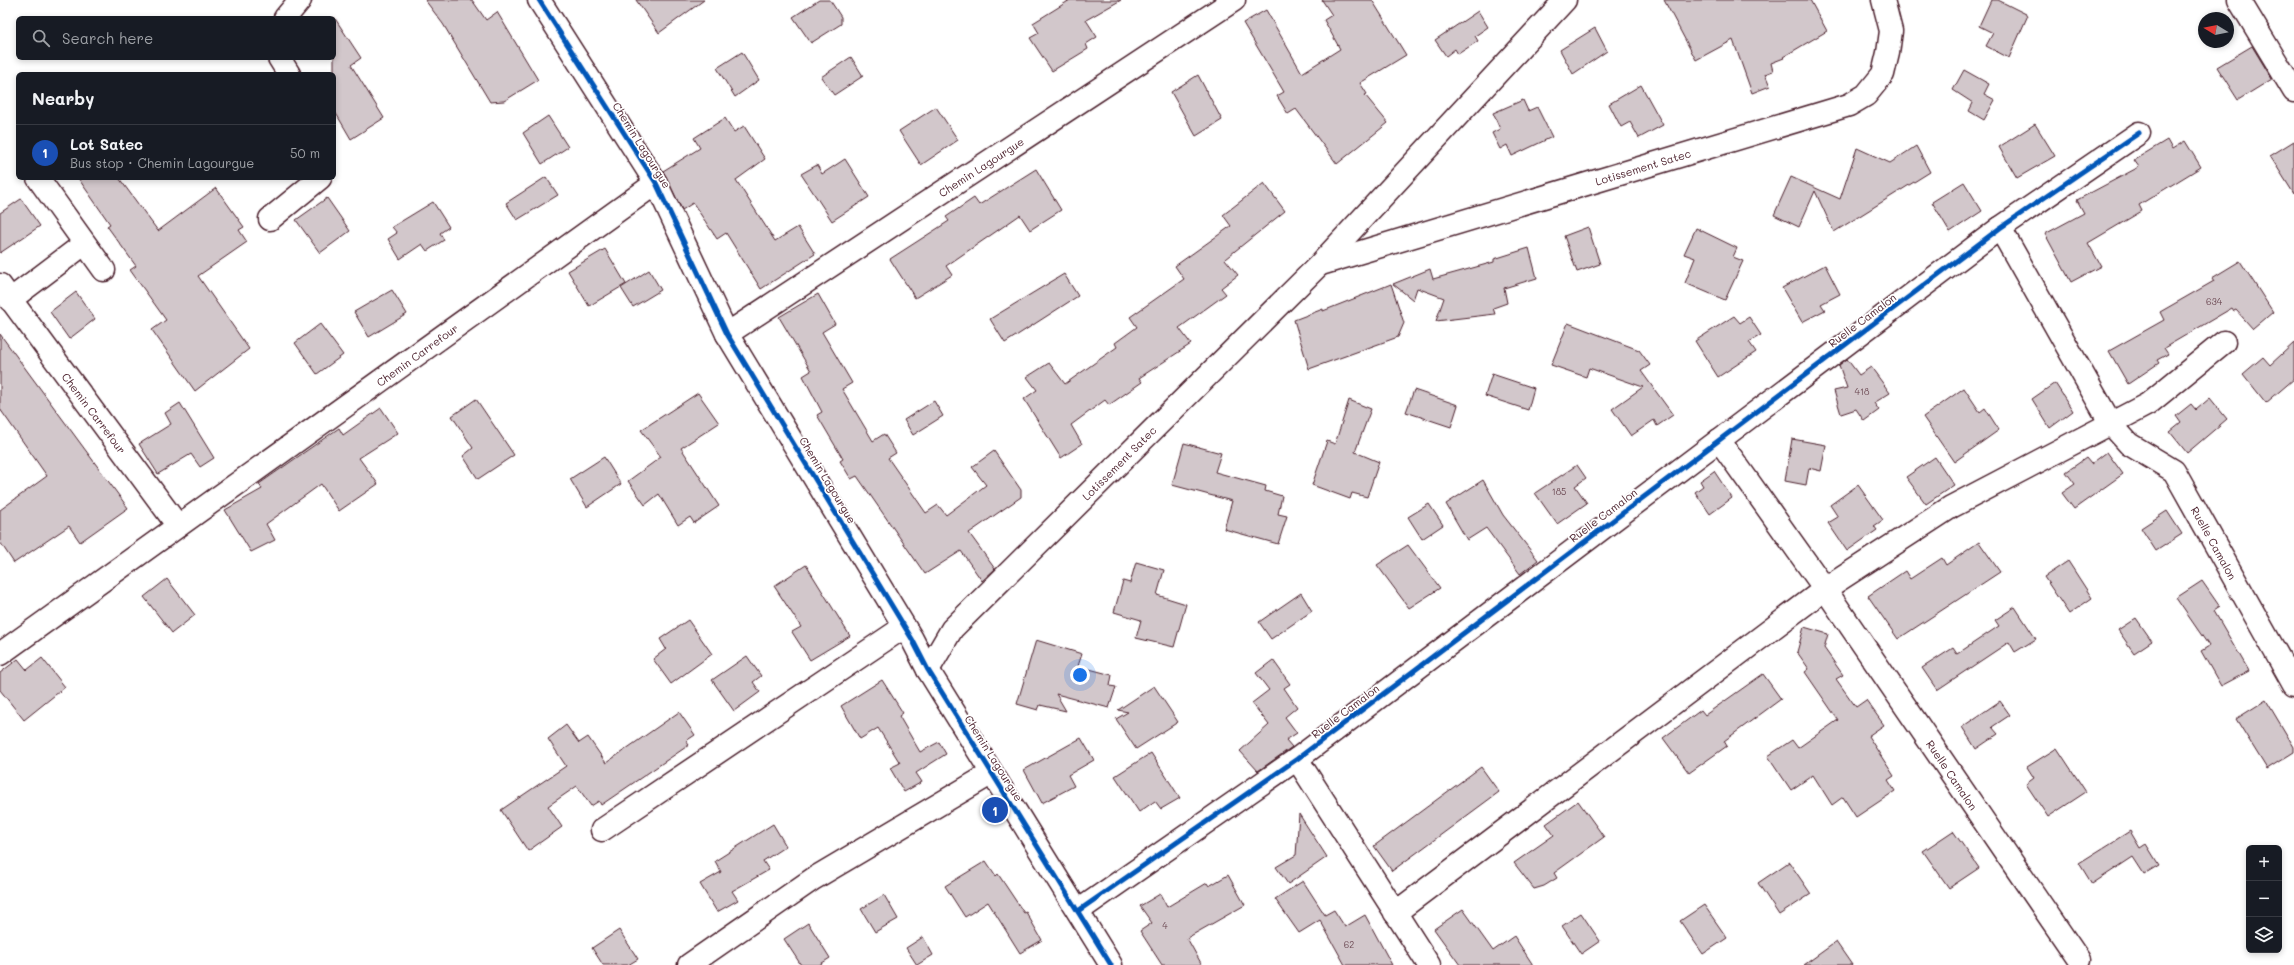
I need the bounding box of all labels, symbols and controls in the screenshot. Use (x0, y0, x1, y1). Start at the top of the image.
north arrow (2198, 12, 2234, 48)
search box (16, 16, 336, 60)
icon: search (30, 27, 52, 49)
text: Search here (62, 28, 153, 48)
text: Nearby (32, 87, 94, 109)
street label: Chemin Lagourgue (609, 99, 675, 191)
text: Lot Satec (70, 134, 143, 154)
street label: Chemin Lagourgue (935, 134, 1027, 200)
text: 1 (42, 144, 48, 161)
text: 50 m (290, 144, 320, 161)
street label: Lotissement Satec (1593, 145, 1693, 189)
text: Bus stop · Chemin Lagourgue (70, 154, 254, 171)
street label: Ruelle Camalon (1825, 290, 1899, 350)
house number: 634 (2206, 296, 2223, 307)
street label: Chemin Carrefour (373, 320, 461, 390)
street label: Chemin Carrefour (59, 370, 129, 456)
house number: 418 (1855, 386, 1870, 397)
street label: Lotissement Satec (1079, 423, 1159, 503)
street label: Chemin Lagourgue (796, 434, 860, 526)
street label: Ruelle Camalon (1566, 485, 1640, 545)
house number: 185 (1552, 486, 1566, 497)
street label: Ruelle Camalon (2188, 504, 2240, 582)
your location (1070, 665, 1090, 685)
street label: Ruelle Camalon (1308, 681, 1382, 741)
street label: Chemin Lagourgue (961, 712, 1027, 804)
street label: Ruelle Camalon (1923, 737, 1981, 813)
pin: 1 (982, 795, 1008, 825)
map controls (2246, 845, 2282, 953)
button: + (2246, 845, 2282, 881)
button: − (2246, 881, 2282, 917)
button: layers (2246, 917, 2282, 953)
house number: 4 (1162, 920, 1168, 931)
house number: 62 (1344, 939, 1354, 950)

